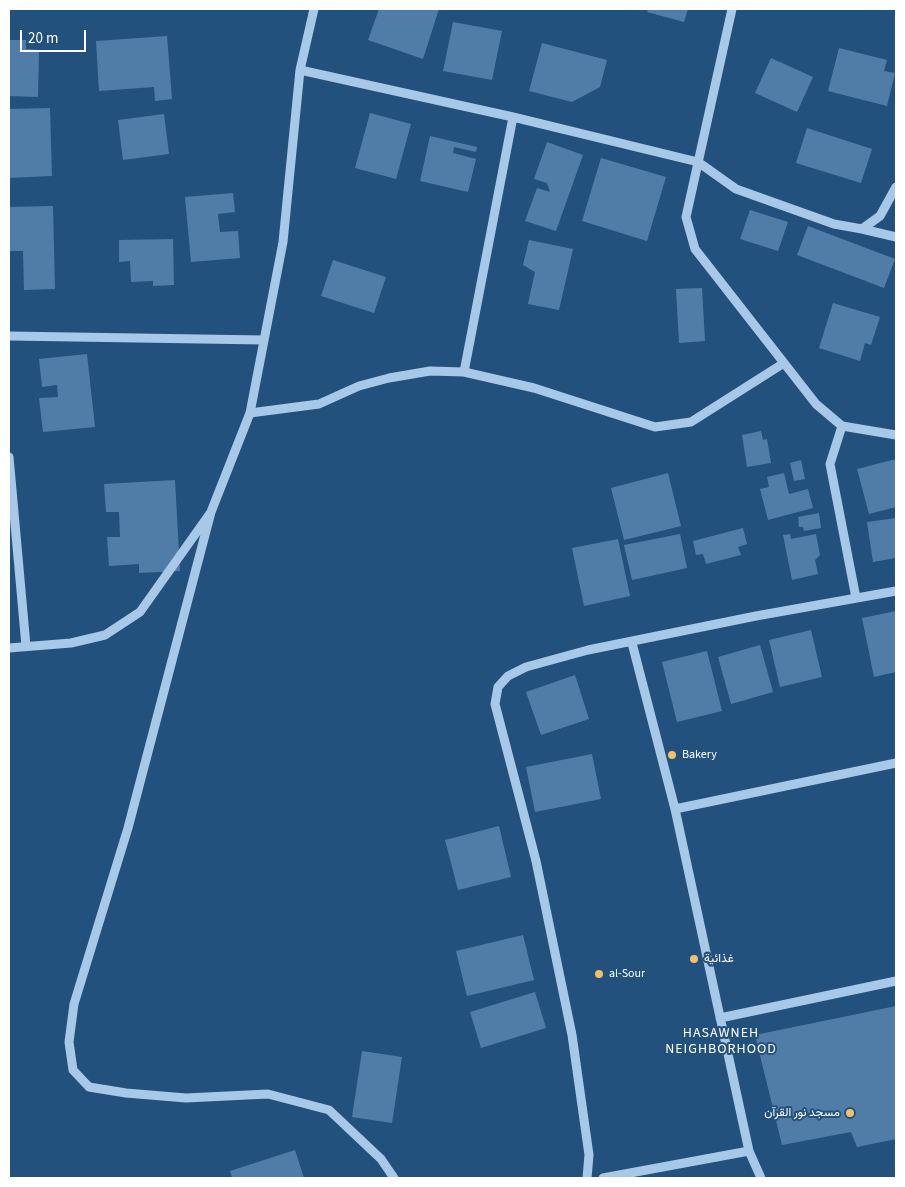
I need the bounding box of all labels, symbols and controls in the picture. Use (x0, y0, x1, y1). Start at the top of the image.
scale bar (22, 20, 89, 52)
text: 20 m (28, 28, 58, 49)
place label: Bakery (682, 748, 717, 762)
marker: Bakery (666, 749, 678, 761)
place label: غذائية (704, 952, 734, 966)
marker: غذائية (688, 953, 700, 965)
place label: al-Sour (609, 967, 645, 981)
marker: al-Sour (593, 968, 605, 980)
district label: HASAWNEH NEIGHBORHOOD (664, 1026, 778, 1058)
place label: مسجد نور القرآن (764, 1106, 840, 1120)
marker: مسجد نور القرآن (844, 1107, 856, 1119)

